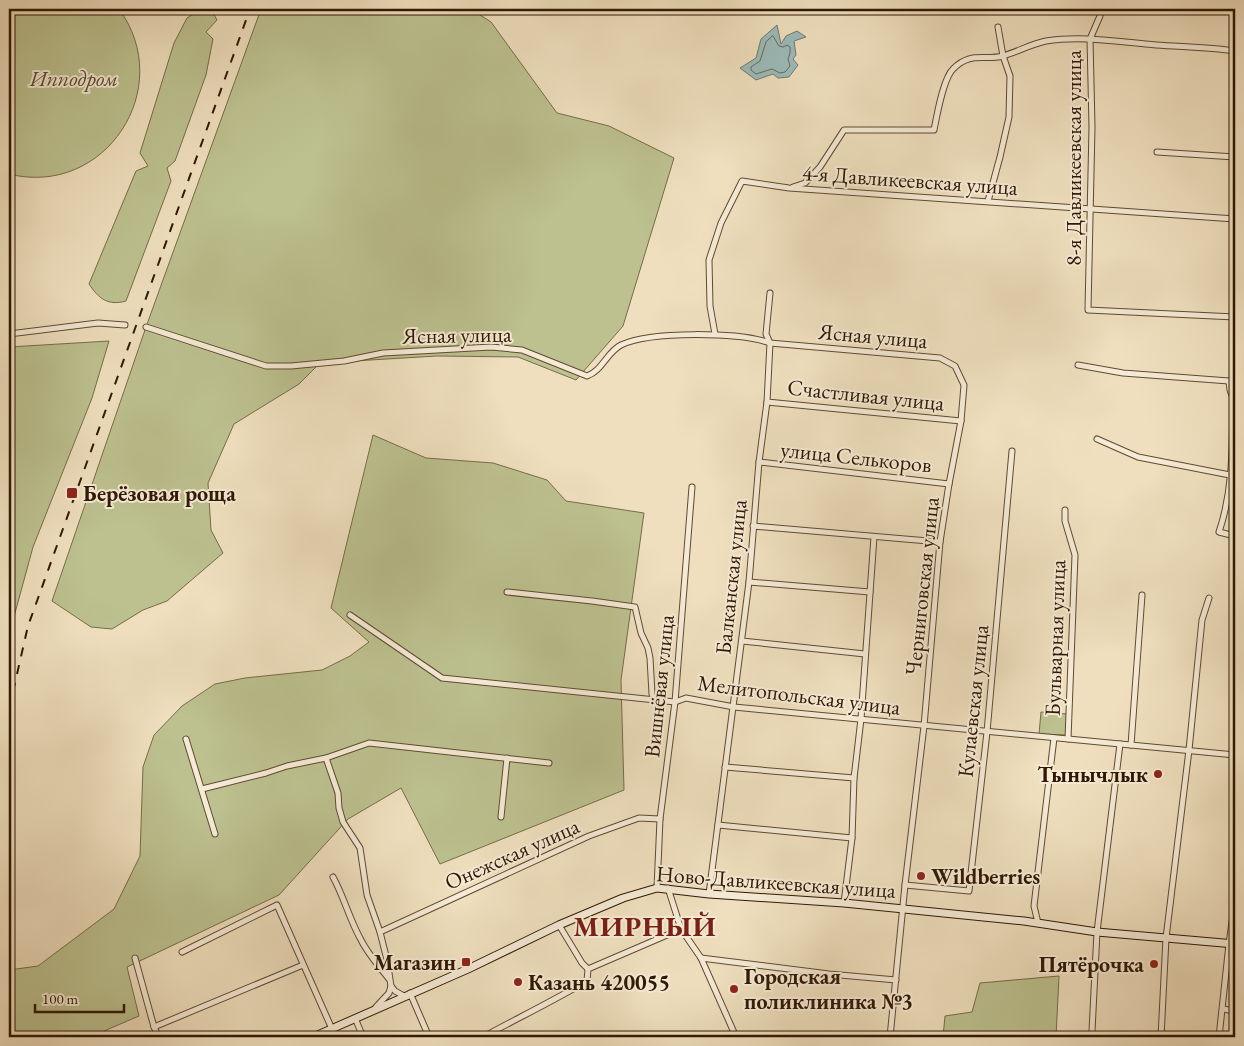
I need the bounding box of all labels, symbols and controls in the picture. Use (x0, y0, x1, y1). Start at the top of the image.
street label: 8-я Давликеевская улица (1059, 50, 1088, 266)
park label: Ипподром (29, 64, 118, 93)
street label: 4-я Давликеевская улица (801, 158, 1019, 202)
street label: Ясная улица (816, 317, 929, 355)
street label: Ясная улица (401, 320, 512, 350)
street label: Счастливая улица (786, 372, 946, 418)
street label: улица Селькоров (779, 435, 933, 479)
place label: Берёзовая роща (83, 479, 236, 508)
marker: Берёзовая роща (65, 486, 79, 500)
street label: Черниговская улица (898, 495, 946, 677)
street label: Балканская улица (708, 498, 754, 656)
street label: Бульварная улица (1038, 559, 1072, 717)
street label: Вишнёвая улица (637, 613, 681, 759)
street label: Кулаевская улица (951, 623, 995, 779)
street label: Мелитопольская улица (696, 668, 902, 722)
place label: Тынычлык (1037, 760, 1149, 789)
marker: Тынычлык (1152, 768, 1164, 780)
street label: Онежская улица (440, 811, 584, 897)
street label: Ново-Давликеевская улица (655, 859, 897, 905)
place label: Wildberries (931, 862, 1040, 891)
marker: Wildberries (915, 870, 927, 882)
district label: МИРНЫЙ (573, 908, 717, 944)
place label: Магазин (373, 948, 456, 977)
place label: Пятёрочка (1039, 950, 1144, 979)
marker: Магазин (460, 956, 472, 968)
marker: Пятёрочка (1148, 958, 1160, 970)
place label: Городская поликлиника №3 (744, 962, 913, 1016)
place label: Казань 420055 (528, 968, 670, 997)
marker: Казань 420055 (512, 976, 524, 988)
scale bar (35, 981, 124, 1013)
marker: Городская поликлиника №3 (728, 983, 740, 995)
text: 100 m (42, 989, 79, 1008)

